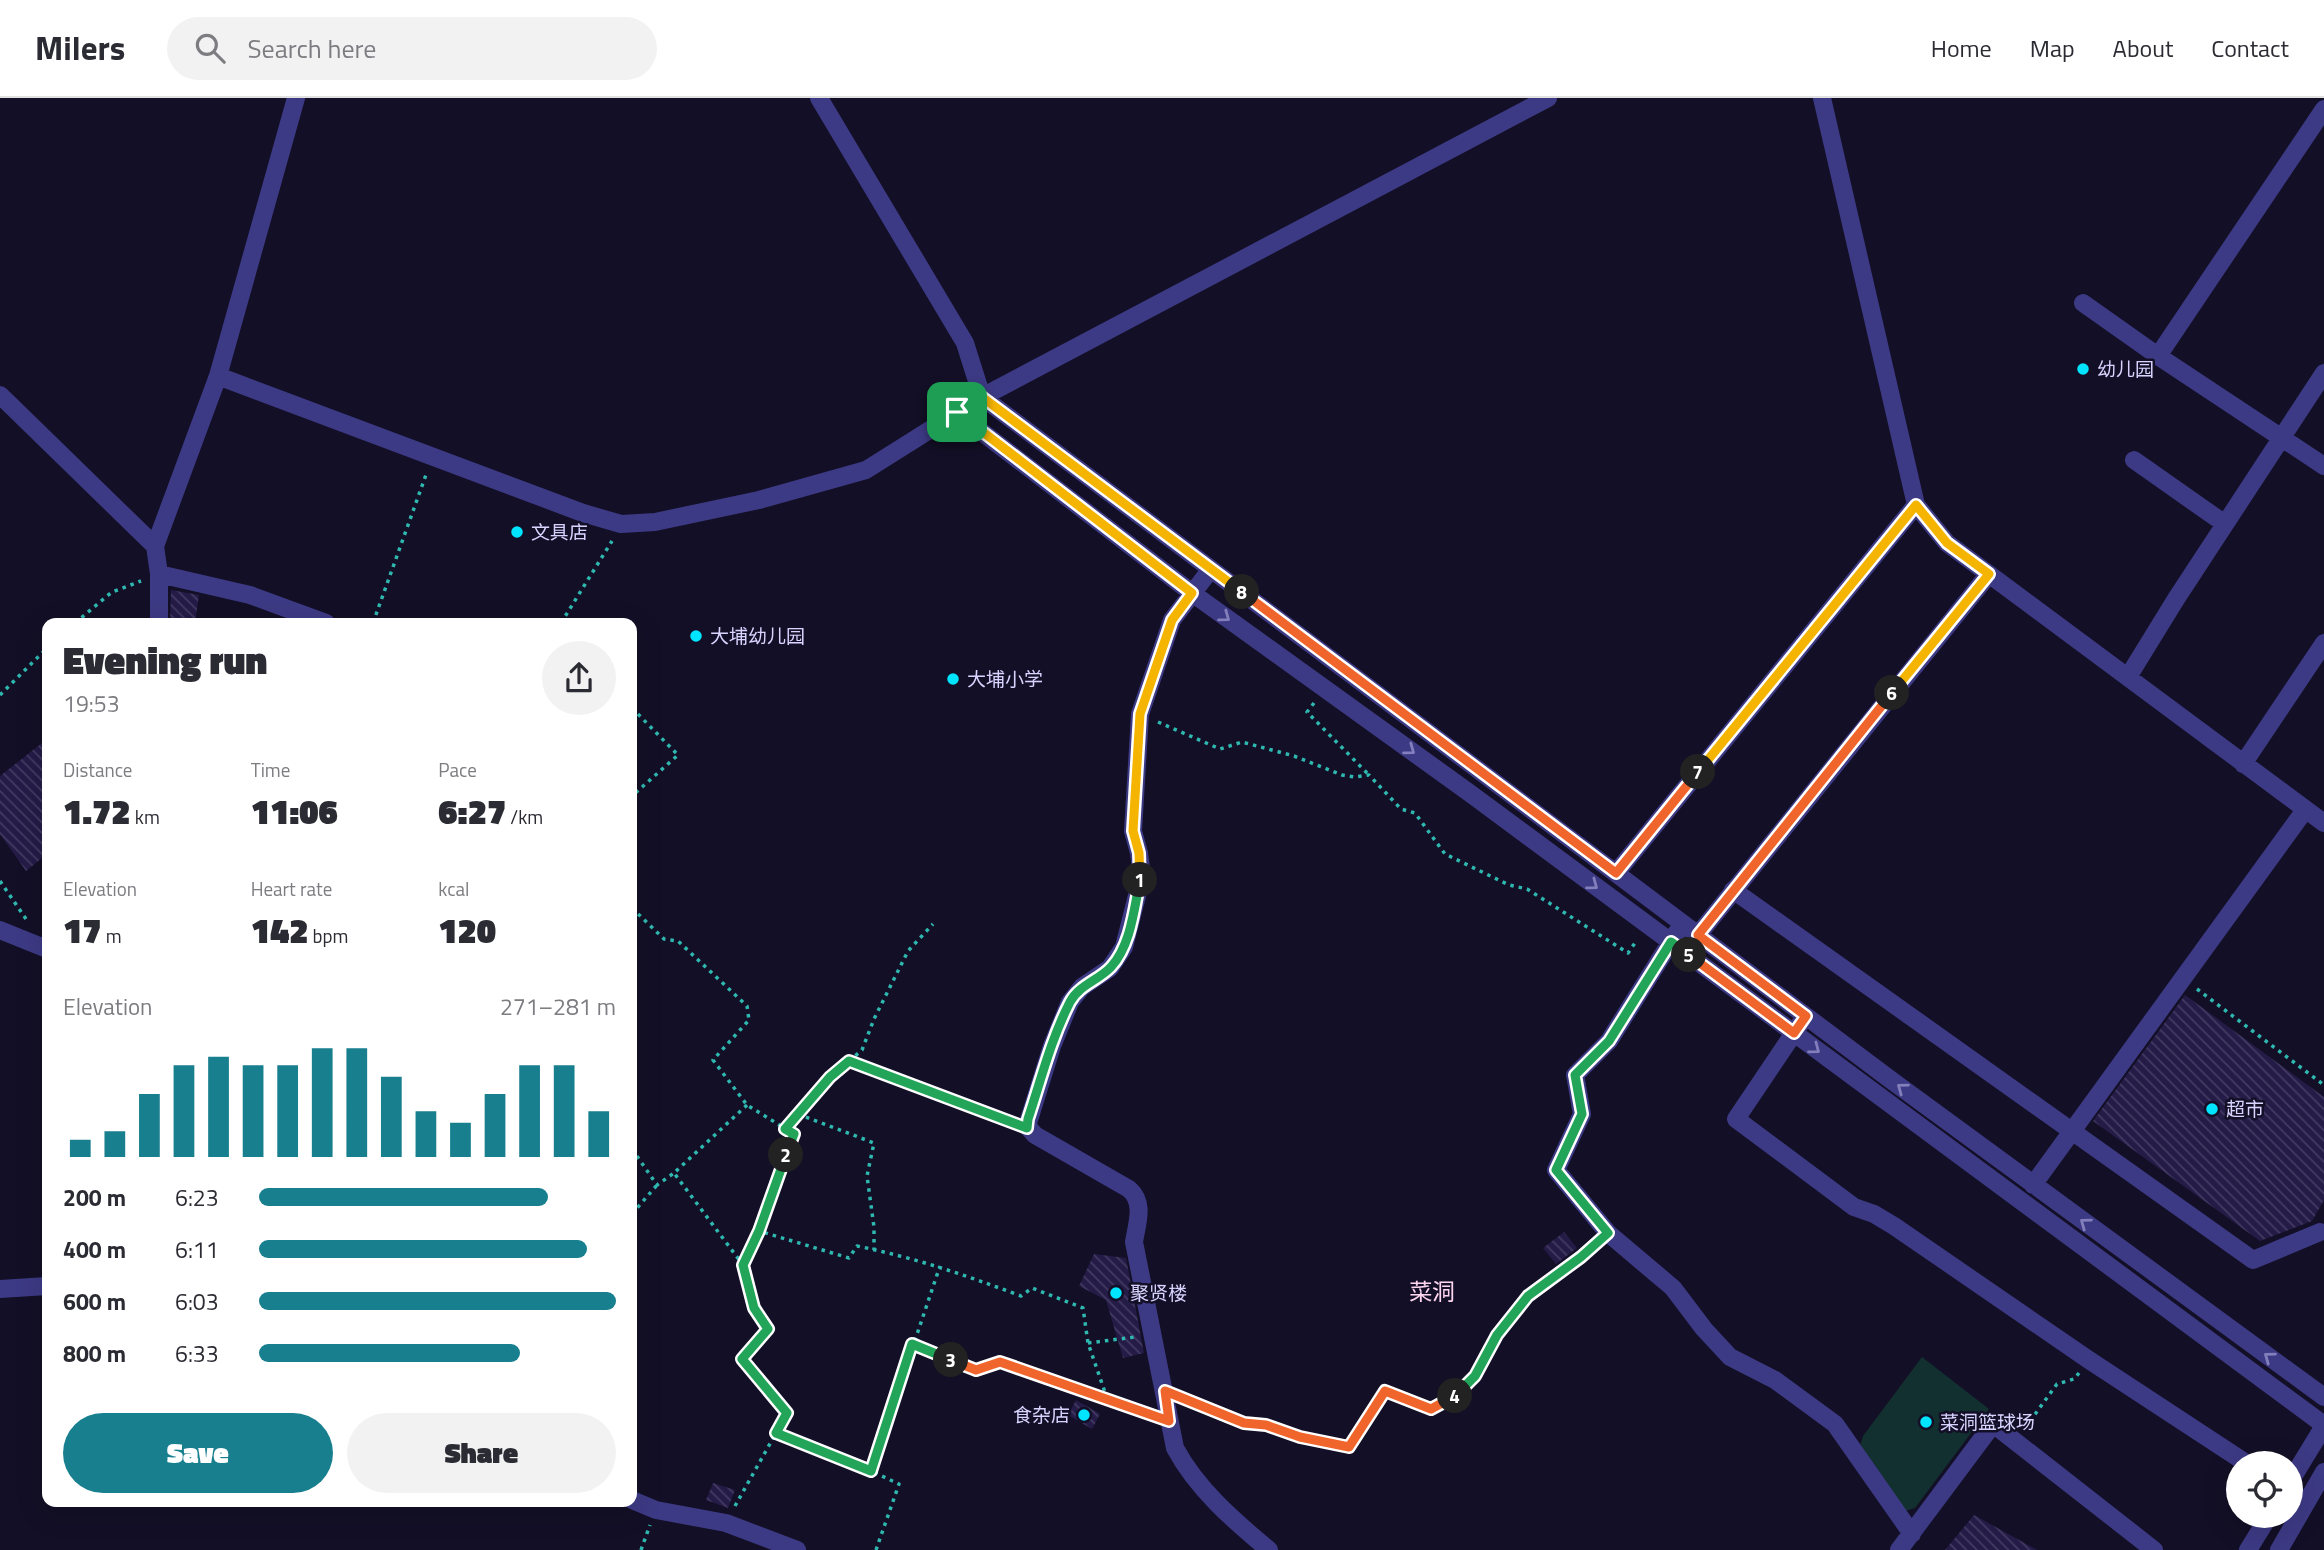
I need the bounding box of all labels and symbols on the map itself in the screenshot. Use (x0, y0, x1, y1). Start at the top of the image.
place label: 幼儿园 (2097, 354, 2154, 383)
marker: 幼儿园 (2075, 361, 2091, 377)
pin (927, 382, 987, 442)
place label: 文具店 (531, 517, 588, 546)
marker: 文具店 (509, 524, 525, 540)
pin: 8 (1224, 574, 1260, 610)
one-way arrow (1217, 609, 1230, 621)
place label: 大埔幼儿园 (710, 621, 805, 650)
marker: 大埔幼儿园 (688, 628, 704, 644)
place label: 大埔小学 (967, 664, 1043, 693)
marker: 大埔小学 (945, 671, 961, 687)
pin: 6 (1874, 676, 1910, 710)
one-way arrow (1402, 741, 1415, 754)
pin: 7 (1680, 754, 1716, 790)
pin: 1 (1122, 862, 1158, 898)
one-way arrow (1585, 876, 1598, 889)
pin: 5 (1672, 938, 1706, 972)
one-way arrow (1808, 1040, 1820, 1053)
one-way arrow (1897, 1084, 1910, 1096)
place label: 超市 (2226, 1094, 2264, 1123)
marker: 超市 (2204, 1101, 2220, 1117)
pin: 2 (768, 1138, 804, 1172)
one-way arrow (2080, 1219, 2093, 1231)
district label: 菜洞 (1409, 1274, 1455, 1309)
place label: 聚贤楼 (1130, 1278, 1187, 1307)
marker: 聚贤楼 (1108, 1285, 1124, 1301)
pin: 3 (934, 1342, 968, 1378)
one-way arrow (2264, 1353, 2277, 1365)
pin: 4 (1438, 1378, 1472, 1414)
place label: 食杂店 (1013, 1400, 1070, 1429)
marker: 食杂店 (1076, 1407, 1092, 1423)
place label: 菜洞篮球场 (1940, 1407, 2035, 1436)
marker: 菜洞篮球场 (1918, 1414, 1934, 1430)

